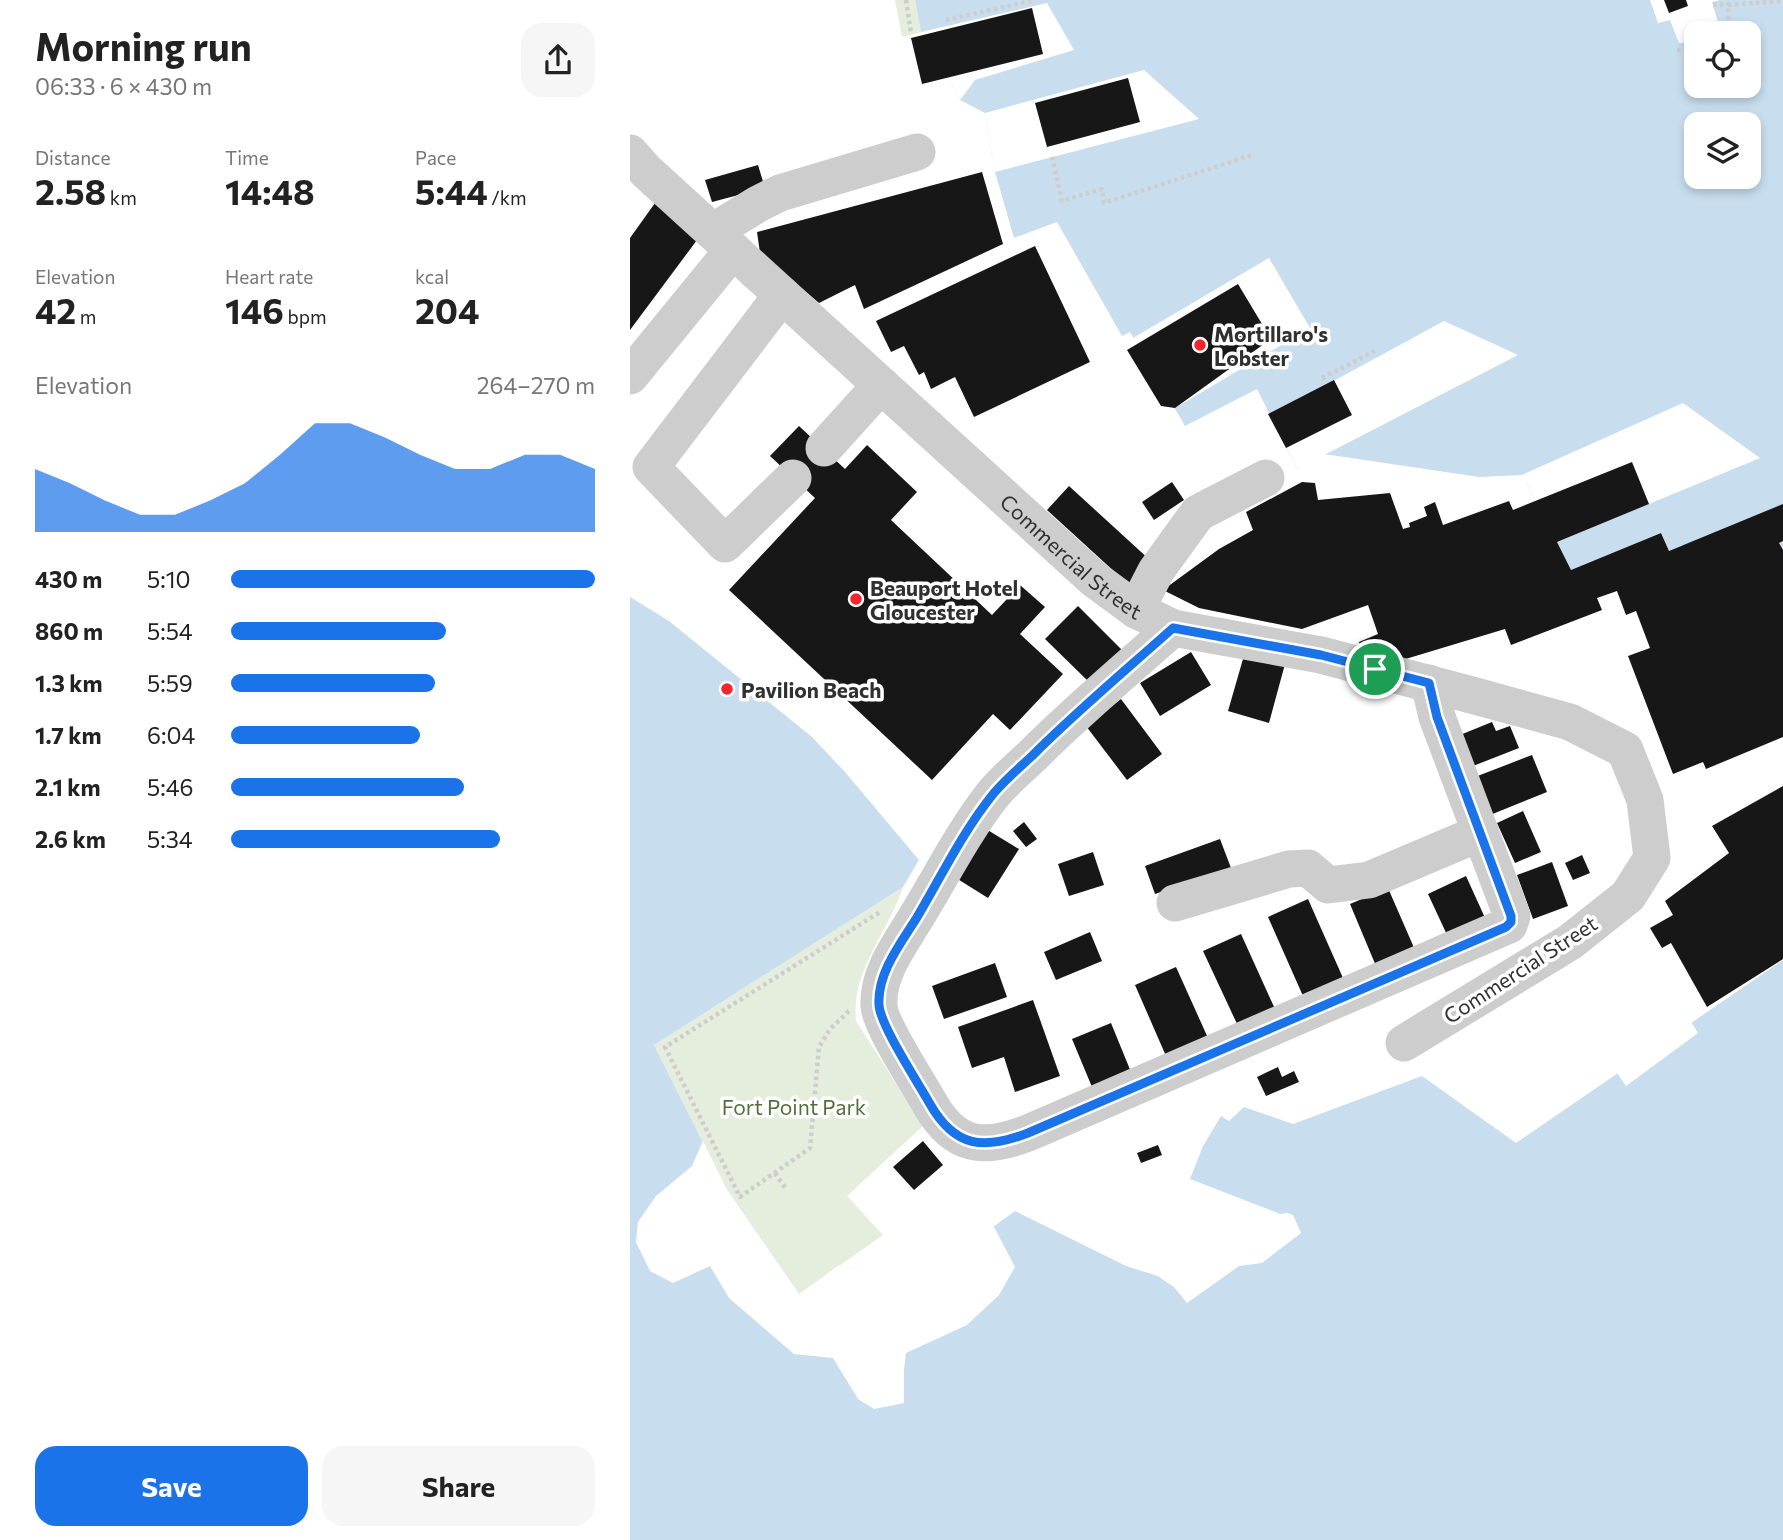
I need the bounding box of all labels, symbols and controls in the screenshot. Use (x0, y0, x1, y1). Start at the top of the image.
map controls (1684, 21, 1761, 189)
button: locate (1684, 21, 1761, 98)
text: Morning run (35, 22, 252, 69)
button: share (521, 23, 595, 97)
text: 06:33 · 6 × 430 m (35, 72, 212, 100)
button: layers (1684, 112, 1761, 189)
text: Distance (35, 146, 111, 169)
text: Time (225, 146, 269, 169)
text: Pace (415, 146, 456, 169)
text: 2.58 (35, 169, 106, 212)
text: 14:48 (225, 169, 315, 212)
text: 5:44 (415, 169, 488, 212)
text: km (106, 186, 137, 209)
text: /km (488, 186, 527, 209)
text: Elevation (35, 265, 115, 288)
text: Heart rate (225, 265, 313, 288)
text: kcal (415, 265, 449, 288)
text: 42 (35, 288, 76, 331)
text: 146 (225, 288, 284, 331)
text: 204 (415, 288, 479, 331)
text: m (76, 305, 96, 328)
text: bpm (284, 305, 327, 328)
place label: Mortillaro's Lobster (1214, 321, 1328, 370)
marker: Mortillaro's Lobster (1192, 337, 1208, 353)
text: Elevation (35, 371, 132, 399)
text: 264–270 m (477, 371, 595, 399)
street label: Commercial Street (996, 488, 1146, 623)
text: 430 m (35, 565, 102, 593)
text: 5:10 (147, 565, 190, 593)
place label: Beauport Hotel Gloucester (870, 575, 1018, 624)
marker: Beauport Hotel Gloucester (848, 591, 864, 607)
text: 860 m (35, 617, 103, 645)
text: 5:54 (147, 617, 193, 645)
pin (1345, 639, 1405, 699)
icon: arrive (1356, 650, 1394, 688)
text: 1.3 km (35, 669, 103, 697)
text: 5:59 (147, 669, 193, 697)
place label: Pavilion Beach (741, 677, 881, 702)
marker: Pavilion Beach (719, 681, 735, 697)
text: 1.7 km (35, 721, 102, 749)
text: 6:04 (147, 721, 195, 749)
text: 2.1 km (35, 773, 101, 801)
text: 5:46 (147, 773, 193, 801)
text: 2.6 km (35, 825, 106, 853)
text: 5:34 (147, 825, 193, 853)
street label: Commercial Street (1438, 910, 1602, 1028)
park label: Fort Point Park (722, 1094, 866, 1119)
button: Save (35, 1446, 308, 1526)
button: Share (322, 1446, 595, 1526)

